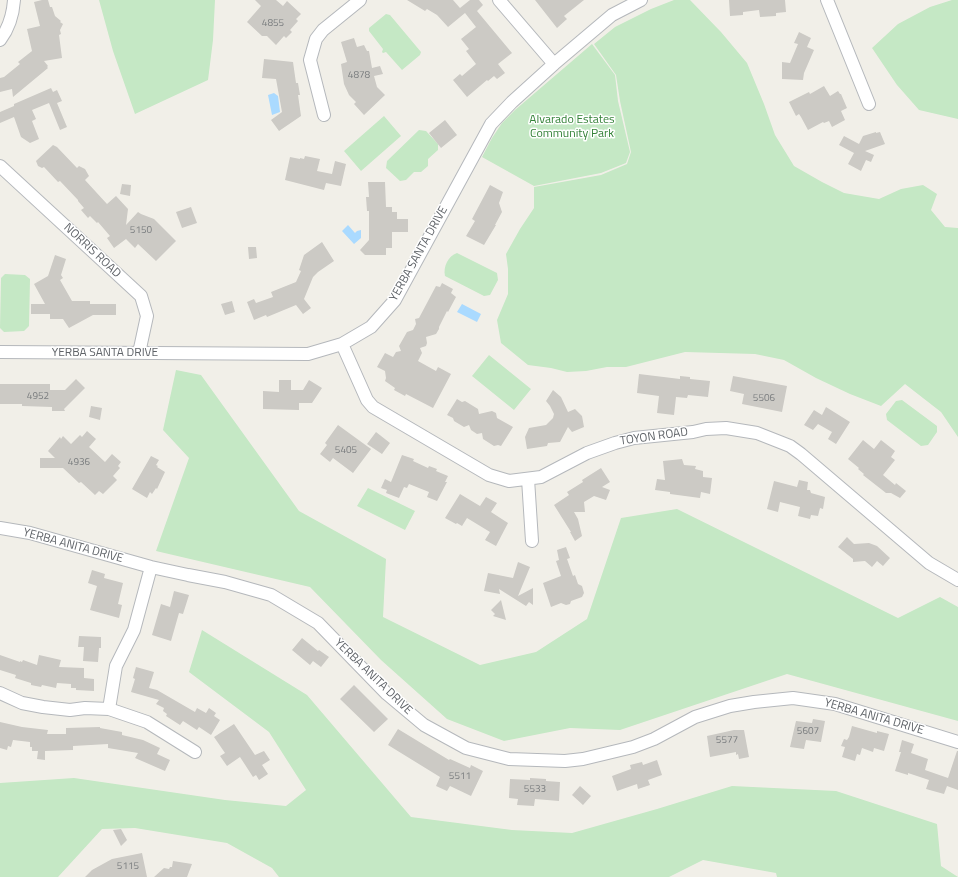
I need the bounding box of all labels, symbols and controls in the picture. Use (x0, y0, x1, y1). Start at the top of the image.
house number: 4855 (262, 18, 284, 30)
house number: 4878 (348, 70, 370, 82)
park label: Alvarado Estates Community Park (529, 113, 615, 141)
street label: YERBA SANTA DRIVE (387, 204, 451, 304)
street label: NORRIS ROAD (60, 221, 124, 281)
house number: 5150 (130, 225, 152, 237)
street label: YERBA SANTA DRIVE (52, 346, 158, 360)
house number: 4952 (27, 391, 49, 403)
house number: 5506 (753, 393, 775, 405)
street label: TOYON ROAD (619, 425, 689, 449)
house number: 5405 (335, 445, 357, 457)
house number: 4936 (68, 457, 90, 469)
street label: YERBA ANITA DRIVE (21, 526, 125, 566)
street label: YERBA ANITA DRIVE (331, 636, 415, 718)
street label: YERBA ANITA DRIVE (823, 696, 925, 738)
house number: 5607 (797, 726, 819, 738)
house number: 5577 (716, 735, 738, 747)
house number: 5511 (449, 771, 471, 783)
house number: 5533 (524, 784, 546, 796)
house number: 5115 (117, 861, 139, 873)

